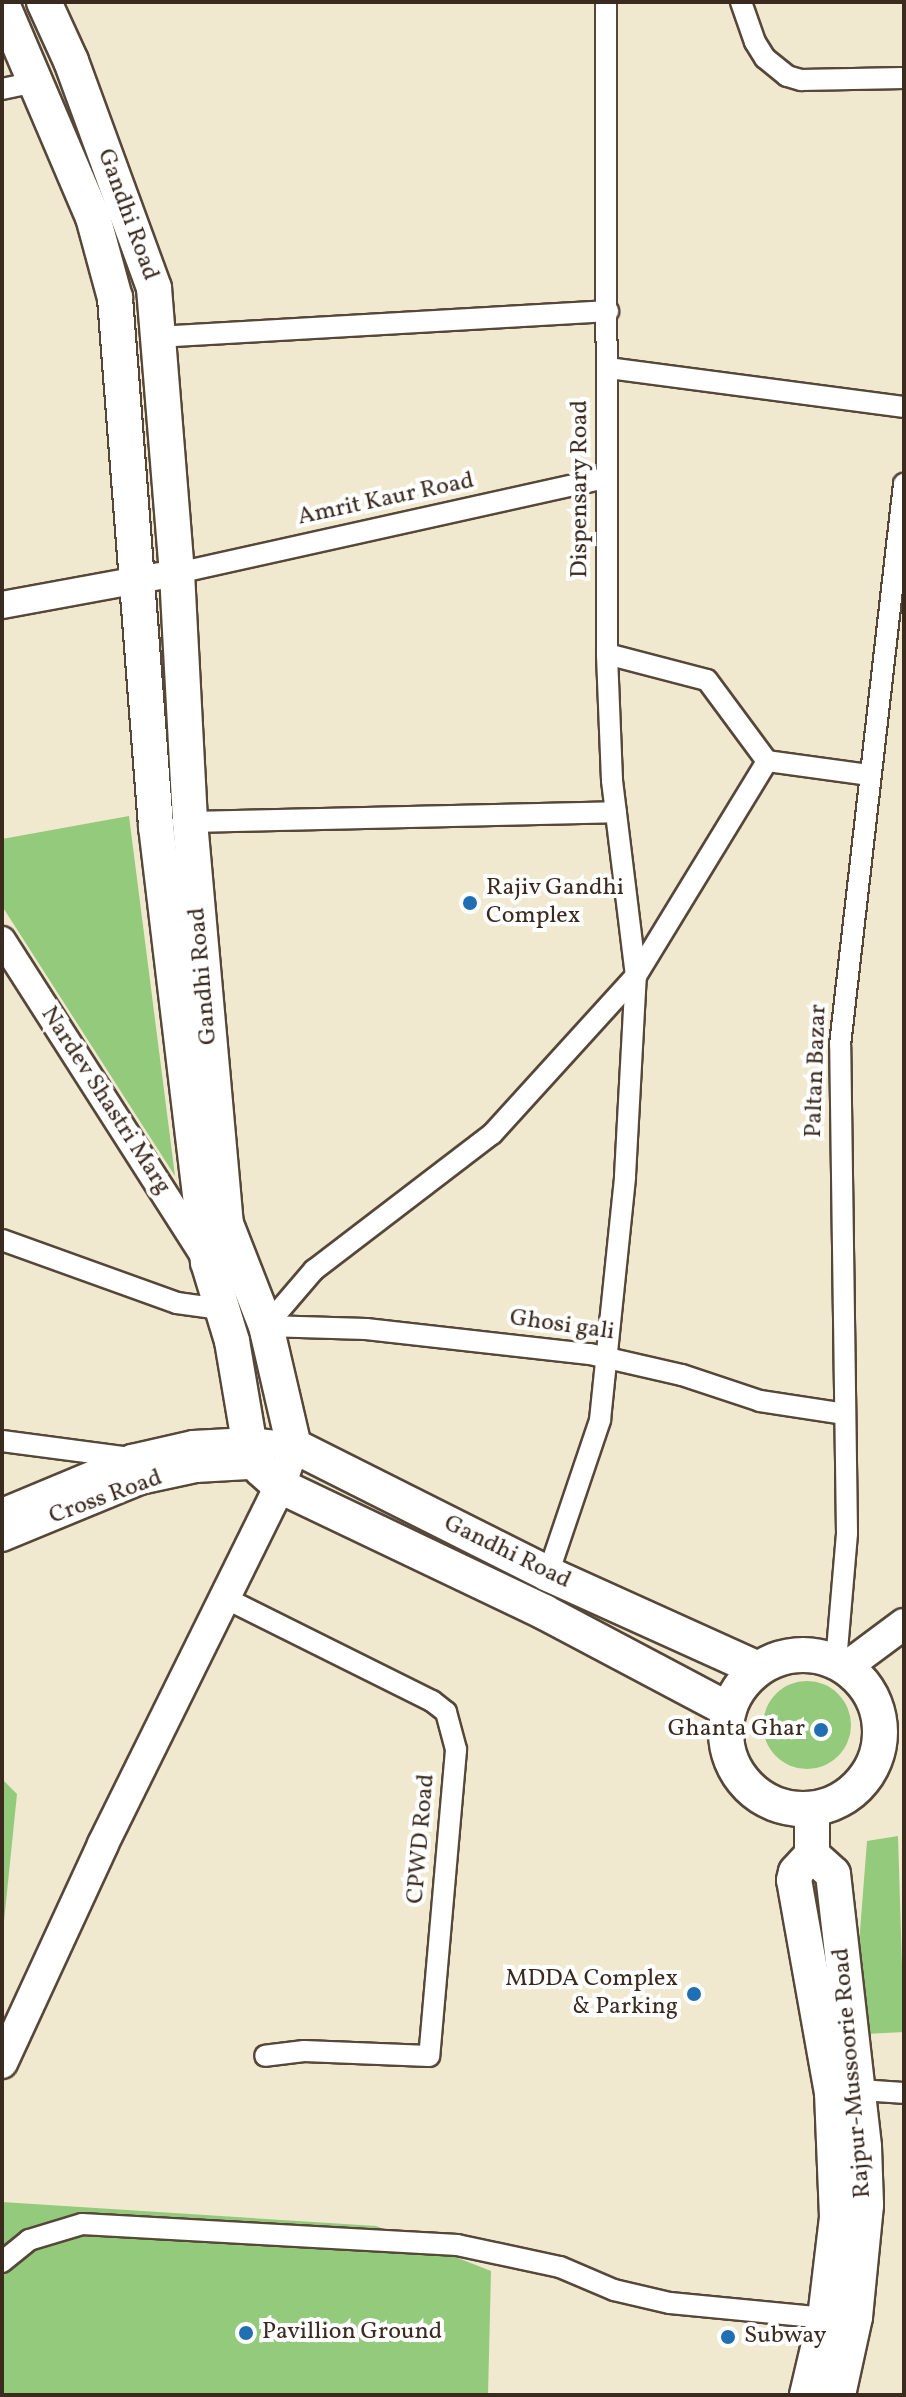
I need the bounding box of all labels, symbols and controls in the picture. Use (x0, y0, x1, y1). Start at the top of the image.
street label: Gandhi Road (90, 145, 164, 285)
street label: Dispensary Road (567, 400, 595, 578)
street label: Amrit Kaur Road (295, 467, 477, 533)
place label: Rajiv Gandhi Complex (486, 875, 625, 931)
marker: Rajiv Gandhi Complex (461, 894, 479, 912)
street label: Gandhi Road (184, 906, 224, 1046)
street label: Nardev Shastri Marg (33, 1001, 177, 1201)
street label: Paltan Bazar (800, 1004, 834, 1138)
street label: Ghosi gali (508, 1304, 616, 1348)
street label: Cross Road (46, 1464, 166, 1532)
street label: Gandhi Road (439, 1510, 575, 1596)
place label: Ghanta Ghar (668, 1716, 805, 1744)
marker: Ghanta Ghar (812, 1721, 830, 1739)
street label: CPWD Road (402, 1773, 442, 1905)
street label: Rajpur-Mussoorie Road (828, 1947, 878, 2199)
place label: MDDA Complex & Parking (505, 1966, 678, 2022)
marker: MDDA Complex & Parking (685, 1985, 703, 2003)
place label: Pavillion Ground (262, 2319, 442, 2347)
place label: Subway (744, 2323, 826, 2351)
marker: Pavillion Ground (237, 2324, 255, 2342)
marker: Subway (719, 2328, 737, 2346)

